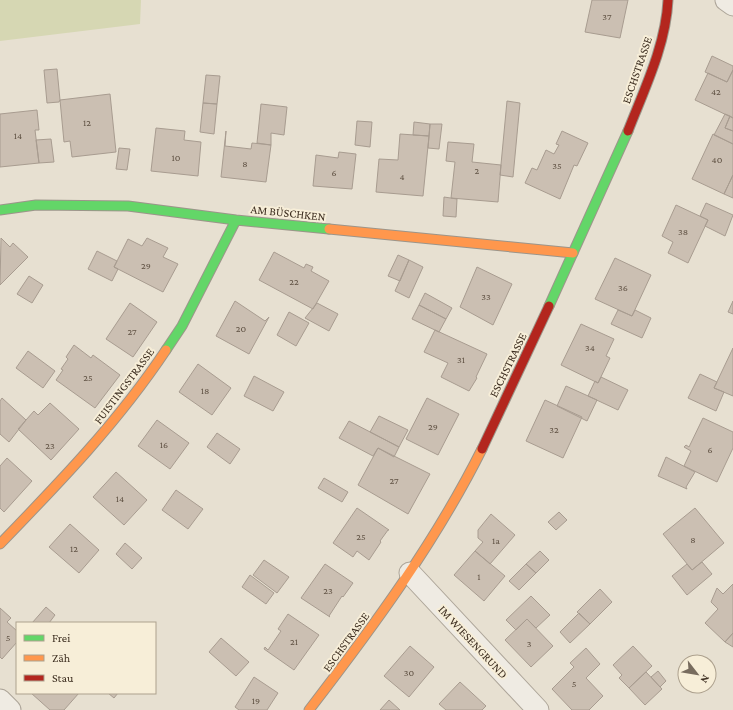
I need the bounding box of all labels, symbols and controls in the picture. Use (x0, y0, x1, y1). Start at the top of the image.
house number: 37 (602, 11, 612, 22)
street label: ESCHSTRASSE (619, 34, 655, 105)
house number: 42 (711, 86, 721, 97)
house number: 12 (83, 117, 91, 128)
house number: 14 (14, 130, 22, 141)
house number: 10 (172, 152, 181, 163)
house number: 40 (712, 154, 723, 165)
house number: 8 (242, 158, 248, 169)
house number: 35 (552, 160, 562, 171)
house number: 2 (475, 165, 480, 176)
house number: 6 (331, 167, 337, 178)
house number: 4 (399, 171, 405, 182)
street label: AM BÜSCHKEN (250, 202, 326, 224)
house number: 38 (678, 226, 688, 237)
house number: 29 (141, 260, 151, 271)
house number: 22 (289, 276, 299, 287)
house number: 36 (618, 282, 628, 293)
house number: 33 (481, 291, 491, 302)
house number: 20 (236, 323, 247, 334)
house number: 27 (127, 326, 137, 337)
street label: ESCHSTRASSE (486, 330, 530, 400)
house number: 34 (585, 342, 595, 353)
street label: FUISTINGSTRASSE (91, 345, 157, 427)
house number: 31 (457, 354, 465, 365)
house number: 25 (83, 372, 93, 383)
house number: 18 (201, 385, 209, 396)
house number: 29 (428, 421, 438, 432)
house number: 32 (549, 424, 559, 435)
house number: 16 (160, 439, 168, 450)
house number: 23 (45, 440, 55, 451)
house number: 6 (707, 444, 713, 455)
house number: 27 (389, 475, 399, 486)
house number: 14 (116, 493, 124, 504)
house number: 25 (356, 531, 366, 542)
house number: 8 (690, 534, 696, 545)
house number: 1a (492, 535, 500, 546)
house number: 12 (70, 543, 78, 554)
house number: 1 (477, 571, 481, 582)
house number: 23 (323, 585, 333, 596)
street label: IM WIESENGRUND (436, 603, 510, 681)
street label: ESCHSTRASSE (320, 609, 373, 674)
legend (16, 622, 156, 694)
text: Frei (52, 631, 70, 645)
house number: 5 (6, 632, 11, 643)
house number: 21 (290, 636, 298, 647)
house number: 3 (527, 638, 532, 649)
text: Zäh (52, 651, 71, 665)
north arrow (677, 654, 717, 694)
house number: 30 (404, 667, 415, 678)
text: Stau (52, 671, 74, 685)
text: N (698, 673, 713, 686)
house number: 5 (572, 678, 577, 689)
house number: 19 (252, 695, 260, 706)

